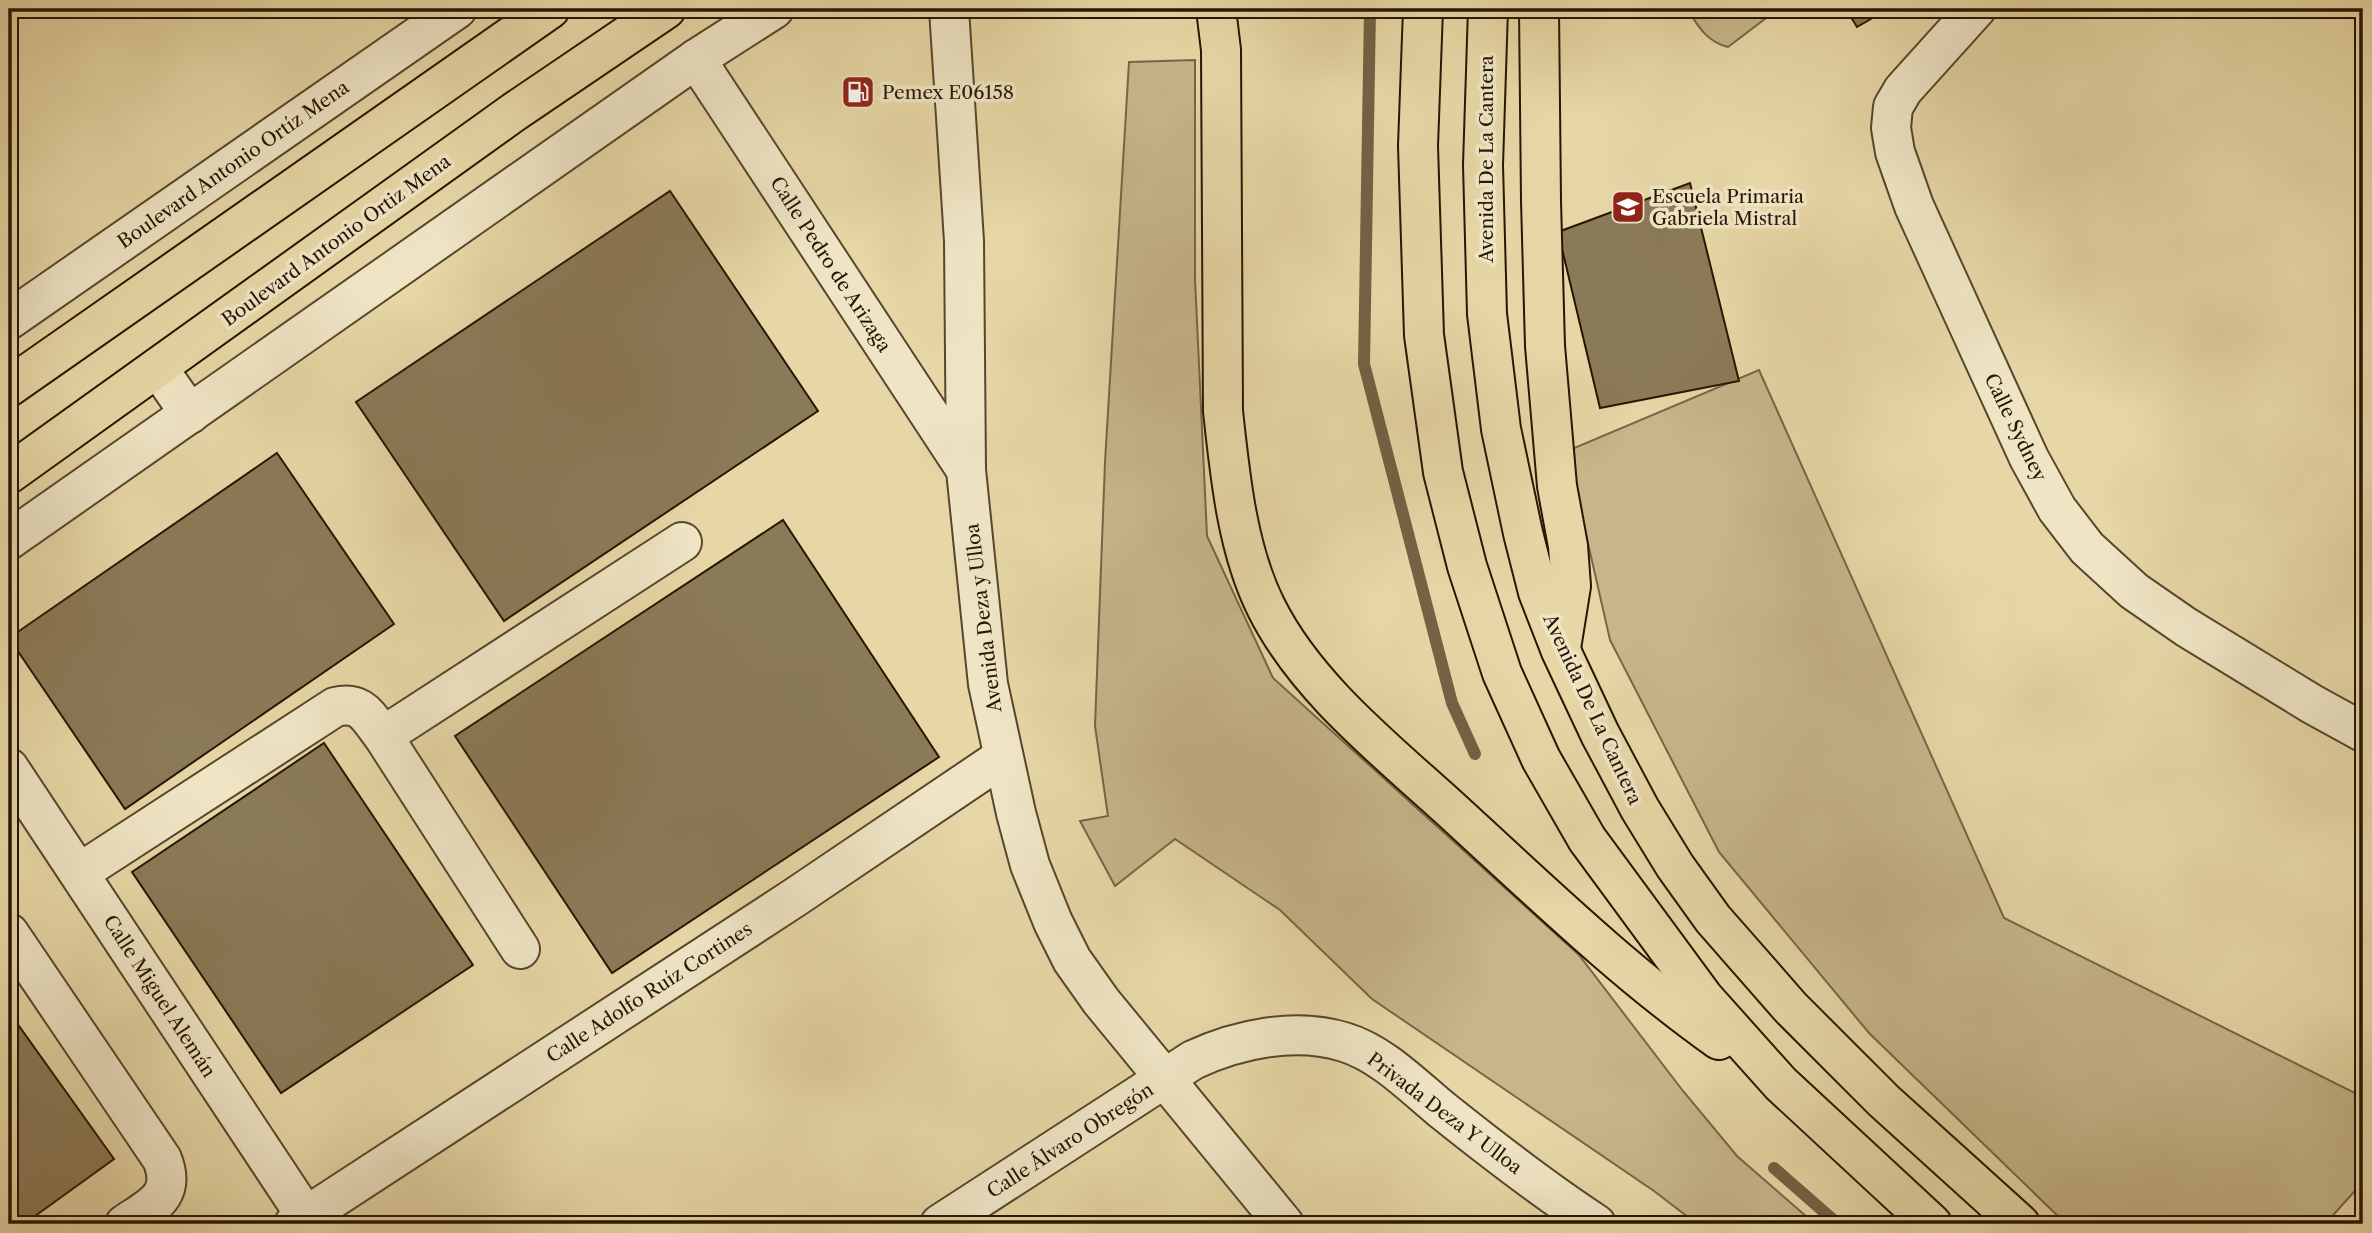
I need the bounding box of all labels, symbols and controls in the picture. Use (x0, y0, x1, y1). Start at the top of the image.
street label: Avenida De La Cantera (1475, 55, 1498, 264)
fuel station icon: Pemex E06158 (839, 73, 877, 111)
street label: Boulevard Antonio Ortíz Mena (113, 76, 353, 253)
place label: Pemex E06158 (882, 81, 1014, 104)
street label: Boulevard Antonio Ortiz Mena (217, 150, 455, 331)
street label: Calle Pedro de Arizaga (765, 172, 896, 356)
place label: Escuela Primaria Gabriela Mistral (1652, 185, 1804, 230)
school or university icon: Escuela Primaria Gabriela Mistral (1609, 188, 1647, 226)
street label: Calle Sydney (1980, 369, 2052, 485)
street label: Avenida Deza y Ulloa (960, 522, 1007, 715)
street label: Avenida De La Cantera (1538, 609, 1647, 808)
street label: Calle Miguel Alemán (98, 911, 221, 1082)
street label: Calle Adolfo Ruíz Cortines (542, 917, 756, 1068)
street label: Privada Deza Y Ulloa (1363, 1048, 1527, 1179)
street label: Calle Álvaro Obregón (983, 1078, 1158, 1203)

